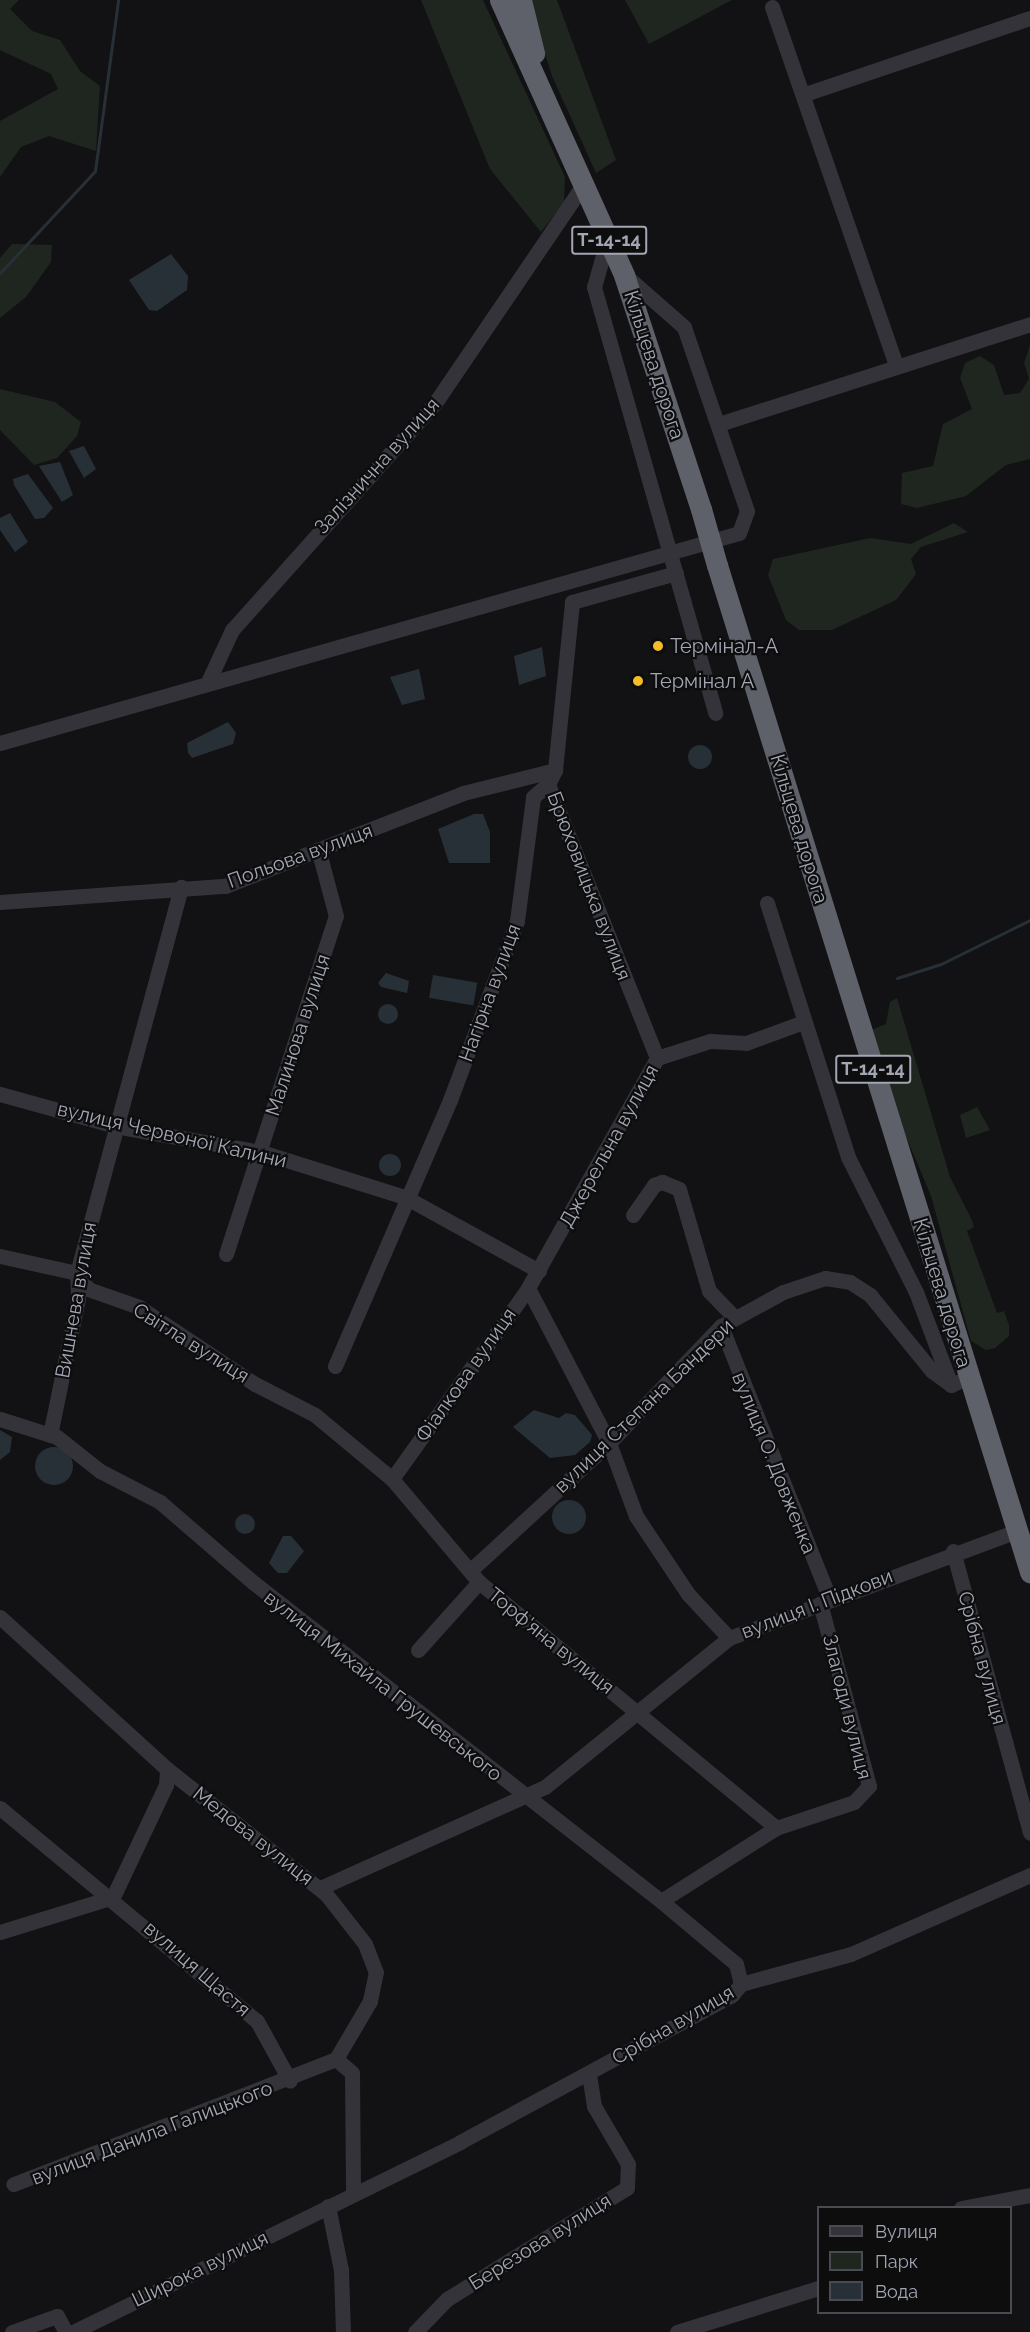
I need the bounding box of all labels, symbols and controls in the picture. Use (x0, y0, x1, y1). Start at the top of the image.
road number: Т-14-14 (570, 225, 648, 255)
street label: Кільцева дорога (619, 288, 689, 442)
street label: Залізнична вулиця (310, 393, 444, 539)
place label: Термінал-А (670, 634, 778, 658)
marker: Термінал-А (651, 639, 665, 653)
place label: Термінал А (650, 669, 755, 693)
marker: Термінал А (631, 674, 645, 688)
street label: Кільцева дорога (765, 751, 833, 907)
street label: Брюховицька вулиця (542, 788, 636, 984)
street label: Польова вулиця (224, 819, 376, 893)
street label: Нагірна вулиця (454, 921, 526, 1065)
street label: Малинова вулиця (261, 951, 335, 1119)
road number: Т-14-14 (834, 1054, 912, 1084)
street label: Джерельна вулиця (554, 1061, 664, 1231)
street label: вулиця Червоної Калини (55, 1097, 289, 1173)
street label: Кільцева дорога (908, 1215, 976, 1371)
street label: Вишнева вулиця (50, 1220, 102, 1380)
street label: Світла вулиця (128, 1298, 254, 1388)
street label: Фіалкова вулиця (411, 1303, 521, 1447)
street label: вулиця Степана Бандери (549, 1314, 739, 1498)
street label: вулиця О. Довженка (727, 1369, 821, 1557)
street label: вулиця І. Підкови (738, 1564, 896, 1644)
street label: Торф'яна вулиця (483, 1583, 619, 1699)
street label: вулиця Михайла Грушевського (259, 1586, 507, 1786)
street label: Срібна вулиця (953, 1589, 1011, 1727)
street label: Злагоди вулиця (817, 1632, 877, 1782)
street label: Медова вулиця (188, 1782, 318, 1890)
street label: вулиця Щастя (139, 1916, 255, 2022)
street label: Срібна вулиця (608, 1980, 738, 2070)
street label: вулиця Данила Галицького (28, 2076, 276, 2190)
street label: Березова вулиця (464, 2189, 616, 2295)
legend (817, 2206, 1012, 2314)
text: Вулиця (875, 2221, 937, 2242)
street label: Широка вулиця (128, 2226, 272, 2312)
text: Парк (875, 2251, 918, 2272)
text: Вода (875, 2281, 918, 2302)

